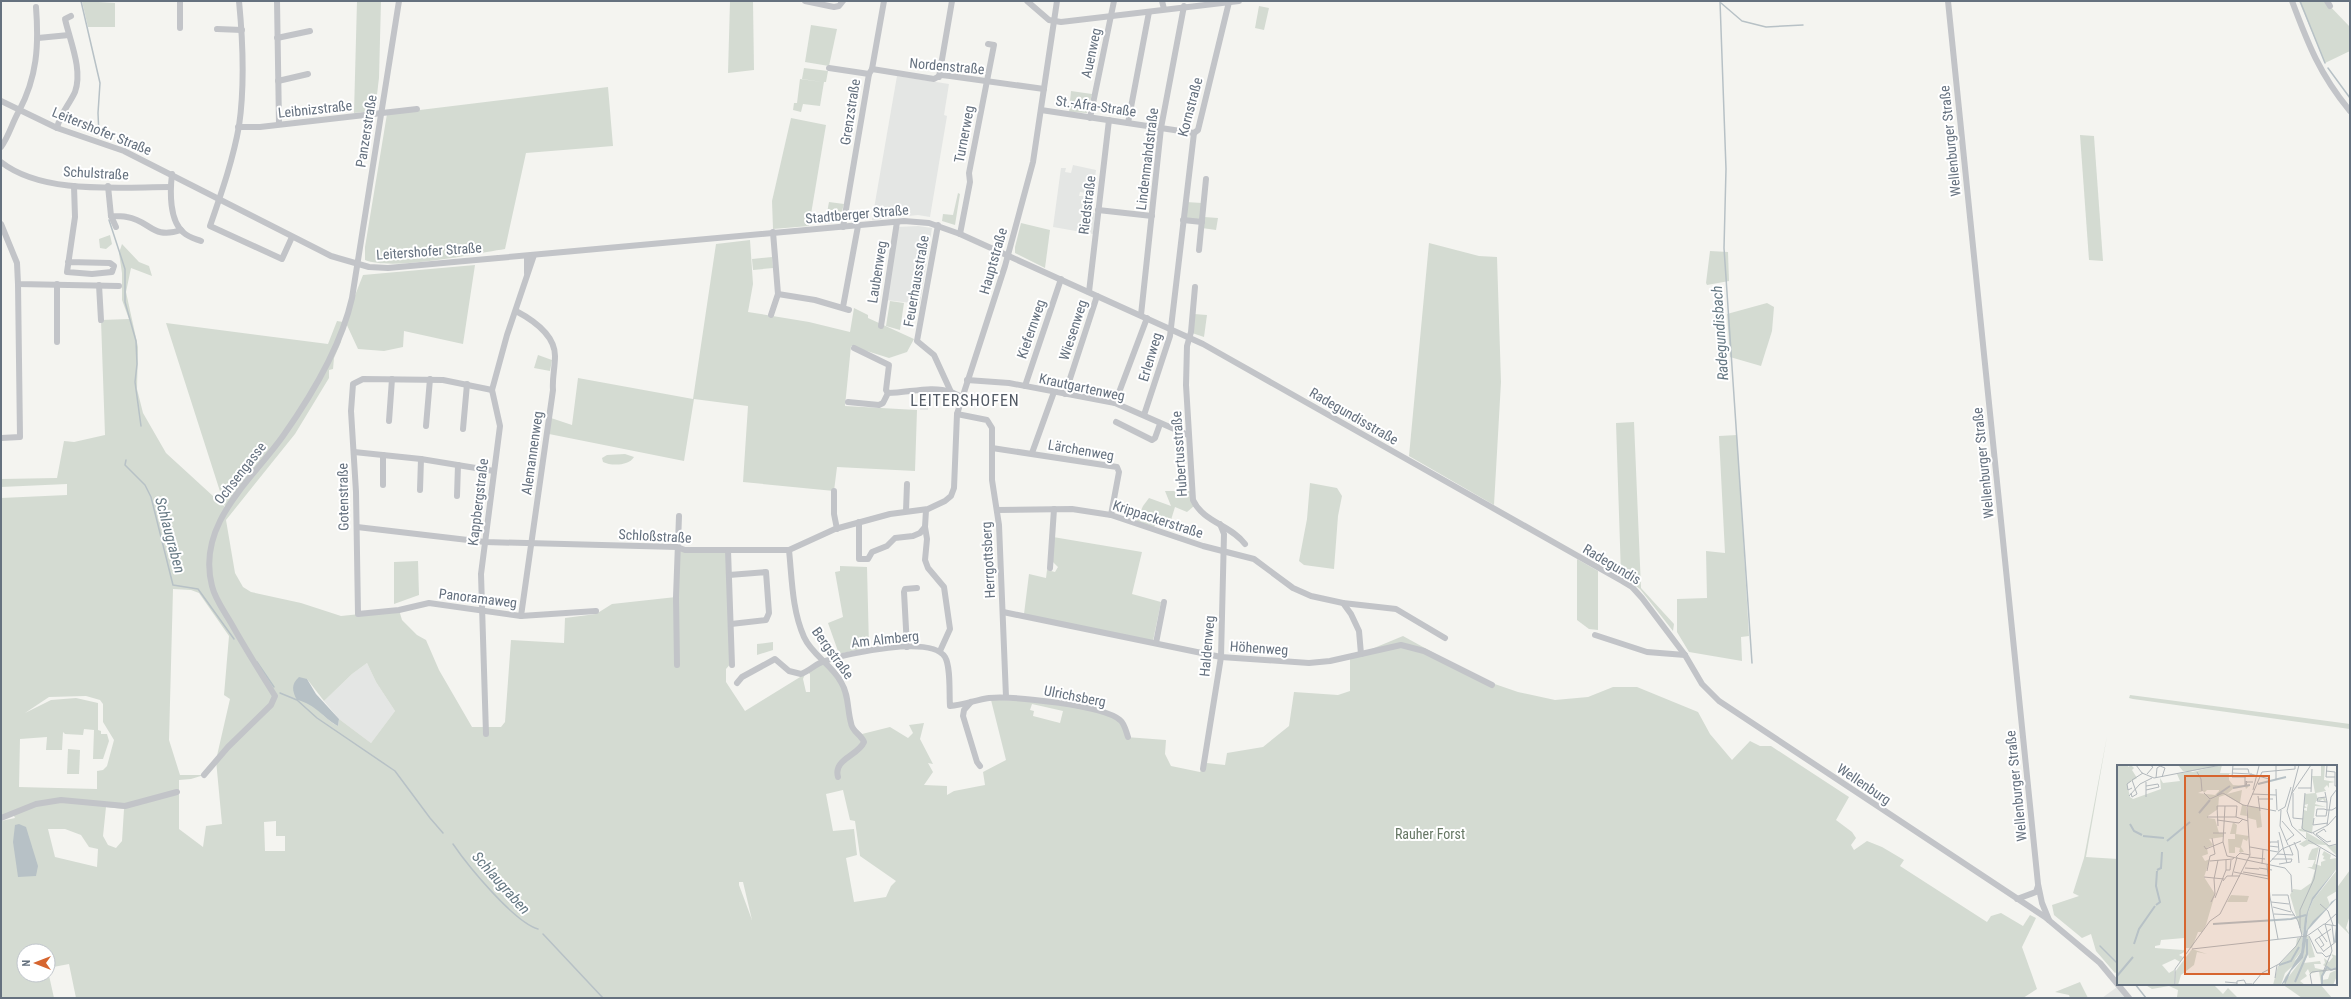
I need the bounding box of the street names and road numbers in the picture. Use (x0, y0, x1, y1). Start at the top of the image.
street label: Auenweg (1078, 27, 1104, 79)
street label: Nordenstraße (909, 55, 986, 77)
street label: Kornstraße (1174, 75, 1206, 138)
street label: Grenzstraße (837, 77, 863, 146)
street label: Wellenburger Straße (1936, 84, 1964, 197)
street label: St.-Afra-Straße (1055, 92, 1138, 120)
street label: Panzerstraße (352, 93, 380, 168)
street label: Leibnizstraße (277, 97, 353, 121)
street label: Leitershofer Straße (50, 104, 154, 158)
street label: Turnerweg (951, 104, 977, 164)
street label: Lindenmahdstraße (1133, 106, 1161, 211)
street label: Schulstraße (63, 163, 130, 183)
street label: Riedstraße (1075, 174, 1099, 235)
street label: Stadtberger Straße (805, 201, 910, 226)
street label: Hauptstraße (976, 226, 1010, 296)
street label: Feuerhausstraße (900, 234, 932, 328)
street label: Leitershofer Straße (376, 239, 483, 263)
street label: Laubenweg (864, 240, 890, 304)
street label: Kiefernweg (1013, 297, 1049, 361)
street label: Wiesenweg (1056, 298, 1090, 362)
street label: Erlenweg (1135, 331, 1165, 383)
street label: Krautgartenweg (1038, 370, 1126, 404)
street label: Radegundisstraße (1307, 384, 1402, 448)
street label: Wellenburger Straße (1969, 406, 1997, 519)
street label: Alemannenweg (518, 410, 546, 496)
street label: Hubertusstraße (1168, 410, 1190, 497)
street label: Lärchenweg (1047, 436, 1115, 464)
street label: Ochsengasse (211, 438, 269, 507)
street label: Kappbergstraße (465, 457, 491, 547)
street label: Gotenstraße (334, 462, 352, 531)
street label: Krippackerstraße (1111, 497, 1206, 541)
street label: Herrgottsberg (978, 521, 998, 599)
street label: Schloßstraße (618, 526, 692, 546)
street label: Radegundis (1580, 540, 1644, 588)
street label: Panoramaweg (438, 585, 518, 611)
street label: Haldenweg (1196, 615, 1218, 677)
street label: Bergstraße (809, 624, 857, 682)
street label: Am Almberg (850, 627, 920, 651)
street label: Höhenweg (1229, 638, 1289, 658)
street label: Ulrichsberg (1043, 682, 1107, 710)
street label: Wellenburger Straße (2002, 729, 2030, 842)
street label: Wellenburg (1834, 760, 1894, 808)

